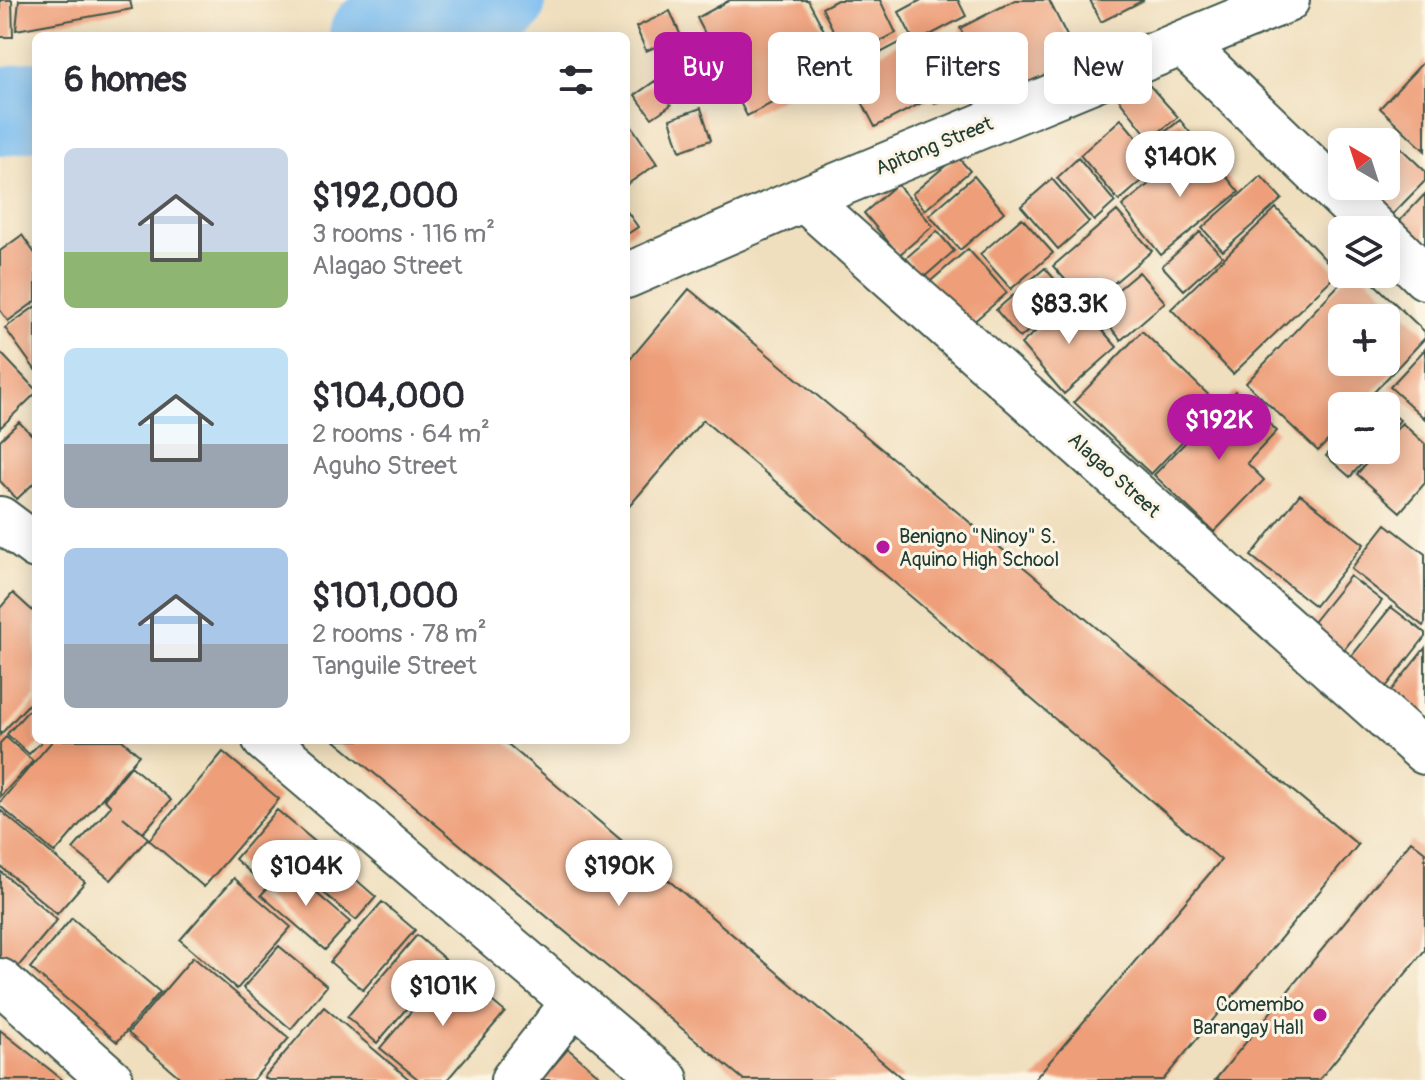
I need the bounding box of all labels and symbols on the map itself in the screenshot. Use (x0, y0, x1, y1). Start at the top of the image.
street label: Apitong Street (872, 111, 997, 181)
north arrow (1328, 128, 1400, 200)
pin: $140K (1124, 131, 1236, 199)
pin: $83.3K (1004, 278, 1134, 346)
pin: $192K (1163, 394, 1275, 462)
street label: Alagao Street (1063, 427, 1166, 524)
place label: Benigno "Ninoy" S. Aquino High School (899, 524, 1059, 572)
marker: Benigno "Ninoy" S. Aquino High School (874, 538, 892, 556)
pin: $104K (250, 840, 362, 908)
pin: $190K (563, 840, 675, 908)
pin: $101K (387, 960, 499, 1028)
place label: Comembo Barangay Hall (1193, 992, 1304, 1040)
marker: Comembo Barangay Hall (1311, 1006, 1329, 1024)

